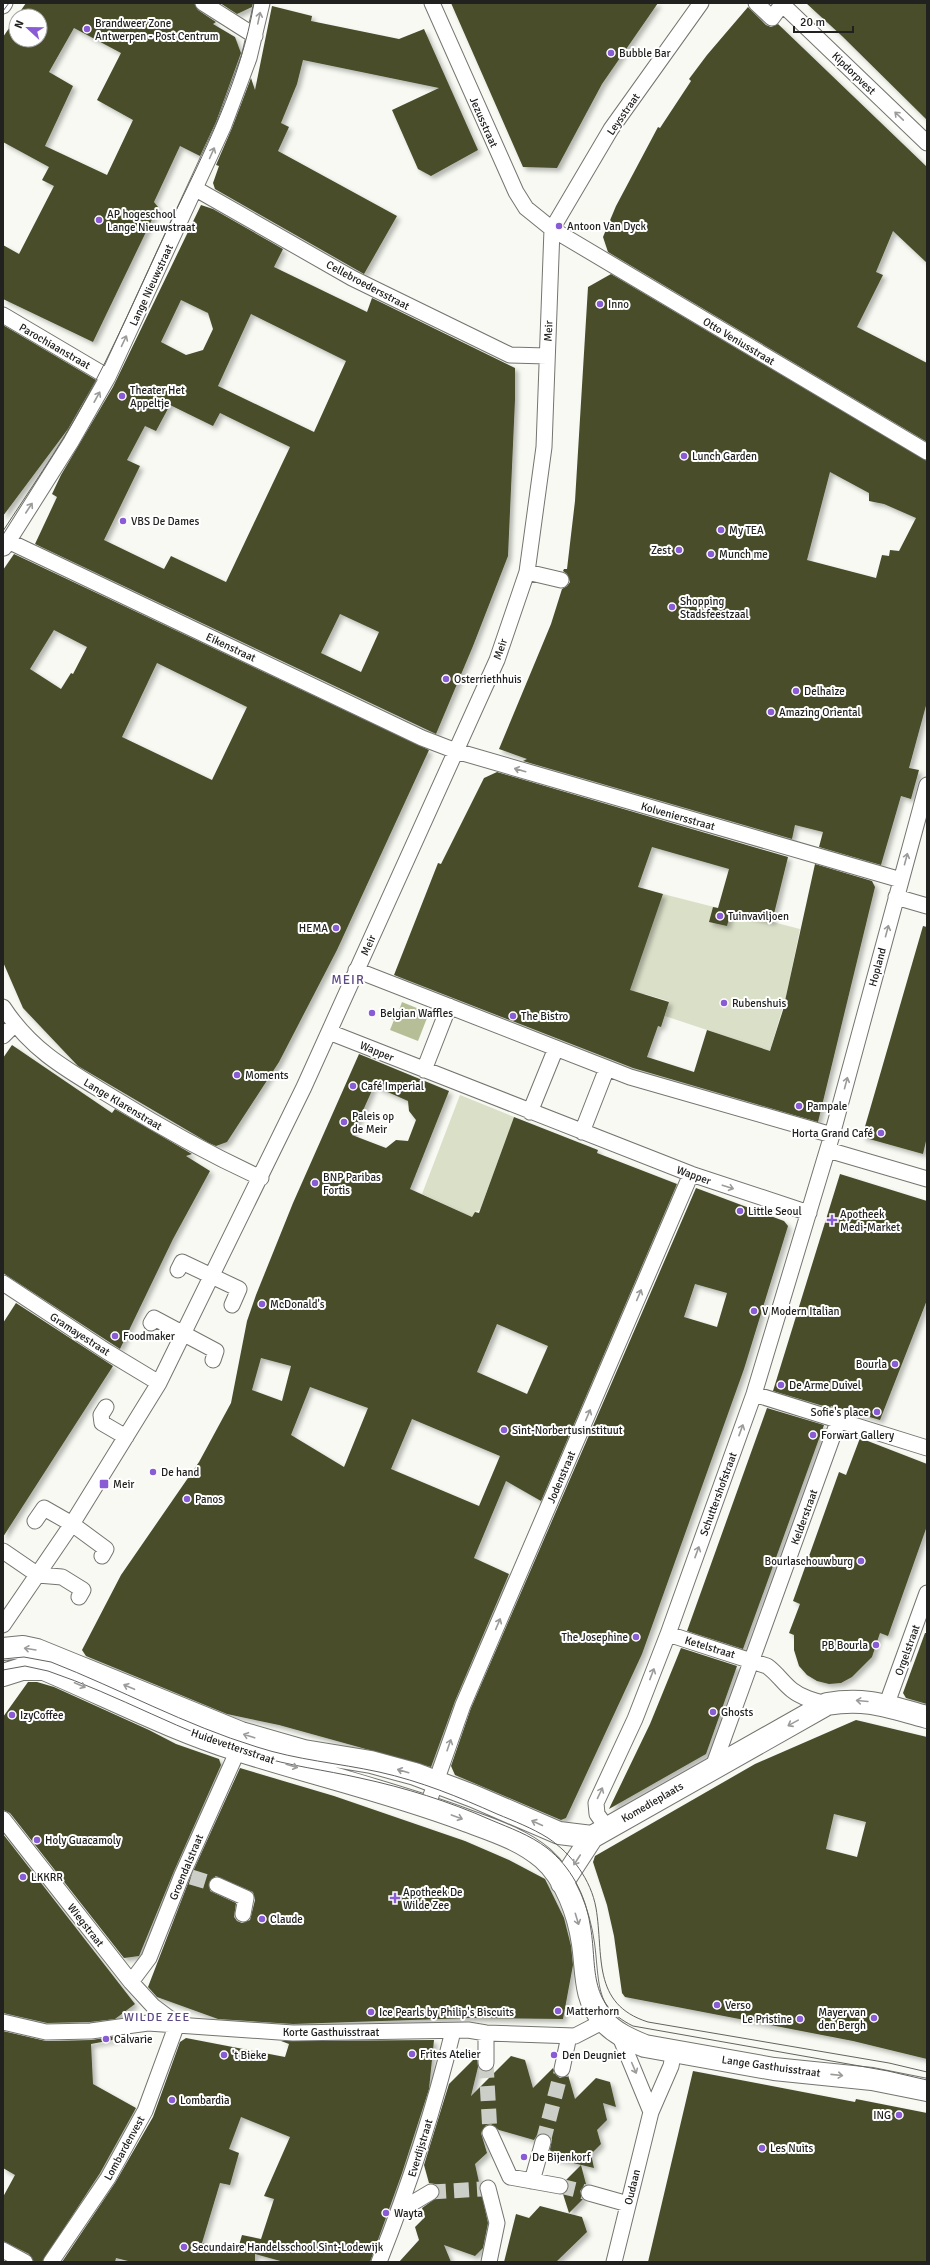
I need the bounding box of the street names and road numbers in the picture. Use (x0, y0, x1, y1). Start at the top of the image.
street label: Kipdorpvest (829, 49, 878, 98)
street label: Leysstraat (604, 91, 643, 138)
street label: Jezusstraat (467, 95, 500, 150)
street label: Lange Nieuwstraat (127, 242, 176, 328)
street label: Cellebroedersstraat (324, 258, 412, 313)
street label: Otto Veniusstraat (700, 315, 777, 368)
street label: Meir (542, 320, 555, 342)
street label: Parochiaanstraat (17, 321, 93, 372)
street label: Eikenstraat (204, 630, 258, 665)
street label: Meir (491, 637, 510, 661)
street label: Kolveniersstraat (639, 800, 717, 833)
street label: Meir (358, 933, 379, 958)
street label: Hopland (866, 946, 889, 988)
street label: Wapper (358, 1039, 396, 1064)
street label: Lange Klarenstraat (81, 1076, 164, 1133)
street label: Wapper (675, 1163, 713, 1188)
street label: Gramayestraat (47, 1310, 112, 1359)
street label: Jodenstraat (545, 1449, 578, 1505)
street label: Schuttershofstraat (697, 1450, 740, 1538)
street label: Kelderstraat (788, 1488, 821, 1547)
street label: Orgelstraat (892, 1623, 923, 1677)
street label: Ketelstraat (683, 1634, 737, 1661)
street label: Huidevettersstraat (189, 1726, 276, 1767)
street label: Komedieplaats (619, 1779, 686, 1825)
street label: Groendalstraat (167, 1832, 206, 1902)
street label: Wiegstraat (65, 1901, 107, 1950)
street label: Korte Gasthuisstraat (283, 2026, 379, 2039)
street label: Lange Gasthuisstraat (721, 2053, 821, 2080)
street label: Lombardenvest (101, 2114, 148, 2183)
street label: Everdijstraat (406, 2118, 435, 2179)
street label: Oudaan (622, 2168, 643, 2206)

